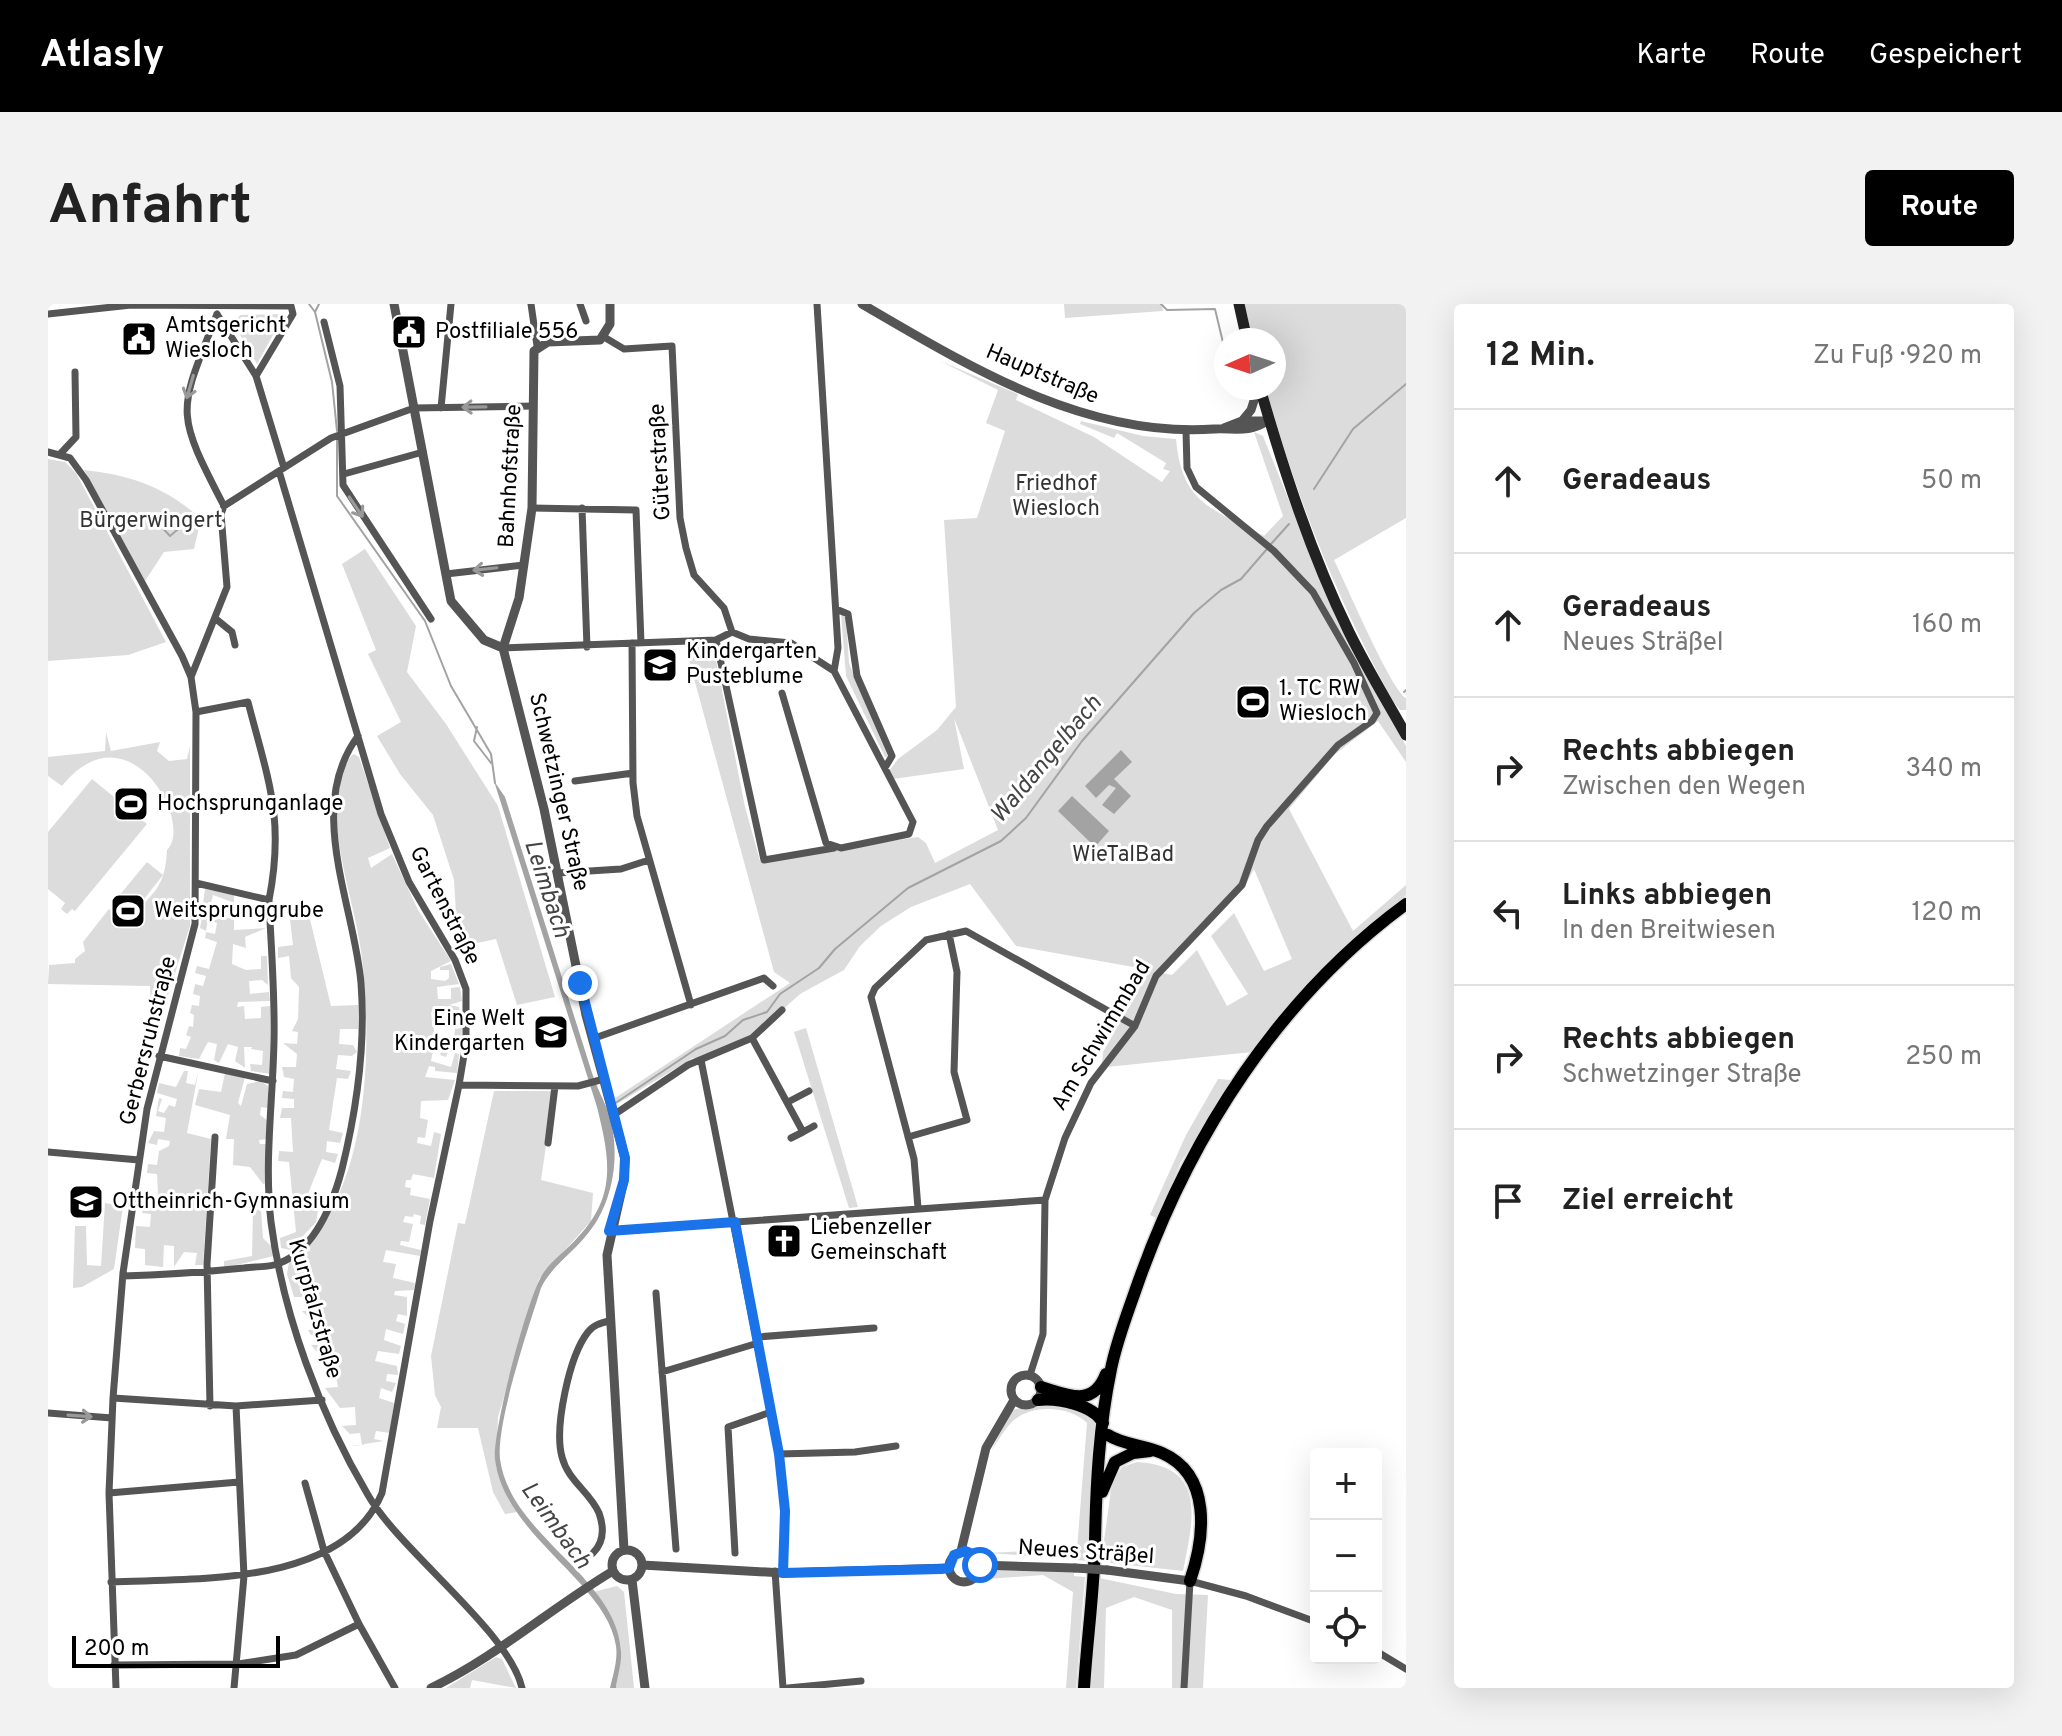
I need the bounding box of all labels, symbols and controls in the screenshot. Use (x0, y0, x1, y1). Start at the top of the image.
text: Atlasly (40, 32, 164, 81)
text: Karte (1636, 38, 1706, 74)
text: Route (1750, 38, 1825, 74)
text: Gespeichert (1869, 38, 2022, 74)
button: Route (1865, 170, 2014, 246)
text: Anfahrt (48, 173, 252, 243)
place label: Amtsgericht Wiesloch (165, 313, 286, 365)
public building icon: Postfiliale 556 (390, 313, 428, 351)
place label: Postfiliale 556 (435, 319, 578, 346)
public building icon: Amtsgericht Wiesloch (120, 320, 158, 358)
north arrow (1214, 328, 1286, 400)
text: 12 Min. (1486, 335, 1595, 378)
street label: Hauptstraße (981, 339, 1103, 411)
text: Zu Fuß · 920 m (1813, 340, 1982, 373)
one-way arrow (182, 373, 197, 399)
one-way arrow (461, 399, 488, 415)
street label: Bahnhofstraße (494, 403, 528, 549)
street label: Güterstraße (644, 403, 678, 521)
icon: ahead (1486, 459, 1530, 503)
text: Geradeaus (1562, 463, 1711, 500)
text: 50 m (1921, 465, 1982, 498)
park label: Friedhof Wiesloch (1012, 471, 1100, 523)
one-way arrow (348, 495, 364, 517)
park label: Bürgerwingert (79, 508, 223, 535)
one-way arrow (472, 562, 499, 577)
text: Geradeaus (1562, 590, 1711, 627)
icon: ahead (1486, 603, 1530, 647)
text: 160 m (1912, 609, 1982, 642)
text: Neues Sträßel (1562, 627, 1724, 660)
place label: Kindergarten Pusteblume (686, 639, 817, 691)
school or university icon: Kindergarten Pusteblume (641, 646, 679, 684)
place label: 1. TC RW Wiesloch (1279, 676, 1367, 728)
sports icon: 1. TC RW Wiesloch (1234, 683, 1272, 721)
street label: Schwetzinger Straße (522, 690, 594, 894)
water label: Waldangelbach (985, 690, 1109, 830)
text: Rechts abbiegen (1562, 734, 1795, 771)
icon: right (1486, 747, 1530, 791)
text: 340 m (1905, 753, 1982, 786)
text: Zwischen den Wegen (1562, 771, 1806, 804)
sports icon: Hochsprunganlage (112, 785, 150, 823)
place label: Hochsprunganlage (157, 791, 343, 818)
water label: Leimbach (516, 836, 576, 942)
street label: Gartenstraße (403, 842, 485, 970)
park label: WieTalBad (1072, 842, 1174, 869)
text: Links abbiegen (1562, 878, 1772, 915)
icon: left (1486, 891, 1530, 935)
sports icon: Weitsprunggrube (109, 892, 147, 930)
text: 120 m (1912, 897, 1982, 930)
place label: Weitsprunggrube (154, 898, 324, 925)
text: In den Breitwiesen (1562, 915, 1776, 948)
street label: Gerbersruhstraße (115, 954, 183, 1128)
street label: Am Schwimmbad (1047, 956, 1157, 1116)
route end (562, 965, 598, 1001)
place label: Eine Welt Kindergarten (394, 1006, 525, 1058)
school or university icon: Eine Welt Kindergarten (532, 1013, 570, 1051)
text: Rechts abbiegen (1562, 1022, 1795, 1059)
icon: right (1486, 1035, 1530, 1079)
text: 250 m (1905, 1041, 1982, 1074)
text: Schwetzinger Straße (1562, 1059, 1802, 1092)
icon: arrive (1486, 1179, 1530, 1223)
school or university icon: Ottheinrich-Gymnasium (67, 1183, 105, 1221)
text: Ziel erreicht (1562, 1183, 1734, 1220)
place label: Ottheinrich-Gymnasium (112, 1189, 350, 1216)
place label: Liebenzeller Gemeinschaft (810, 1215, 947, 1267)
church icon: Liebenzeller Gemeinschaft (765, 1222, 803, 1260)
street label: Kurpfalzstraße (281, 1236, 347, 1382)
one-way arrow (66, 1408, 93, 1423)
map controls (1310, 1448, 1382, 1664)
button: + (1310, 1448, 1382, 1520)
water label: Leimbach (513, 1476, 597, 1576)
button: − (1310, 1520, 1382, 1592)
street label: Neues Sträßel (1017, 1535, 1155, 1571)
route start (962, 1547, 998, 1583)
button: locate (1310, 1592, 1382, 1664)
scale bar (72, 1632, 280, 1668)
text: 200 m (84, 1636, 149, 1663)

